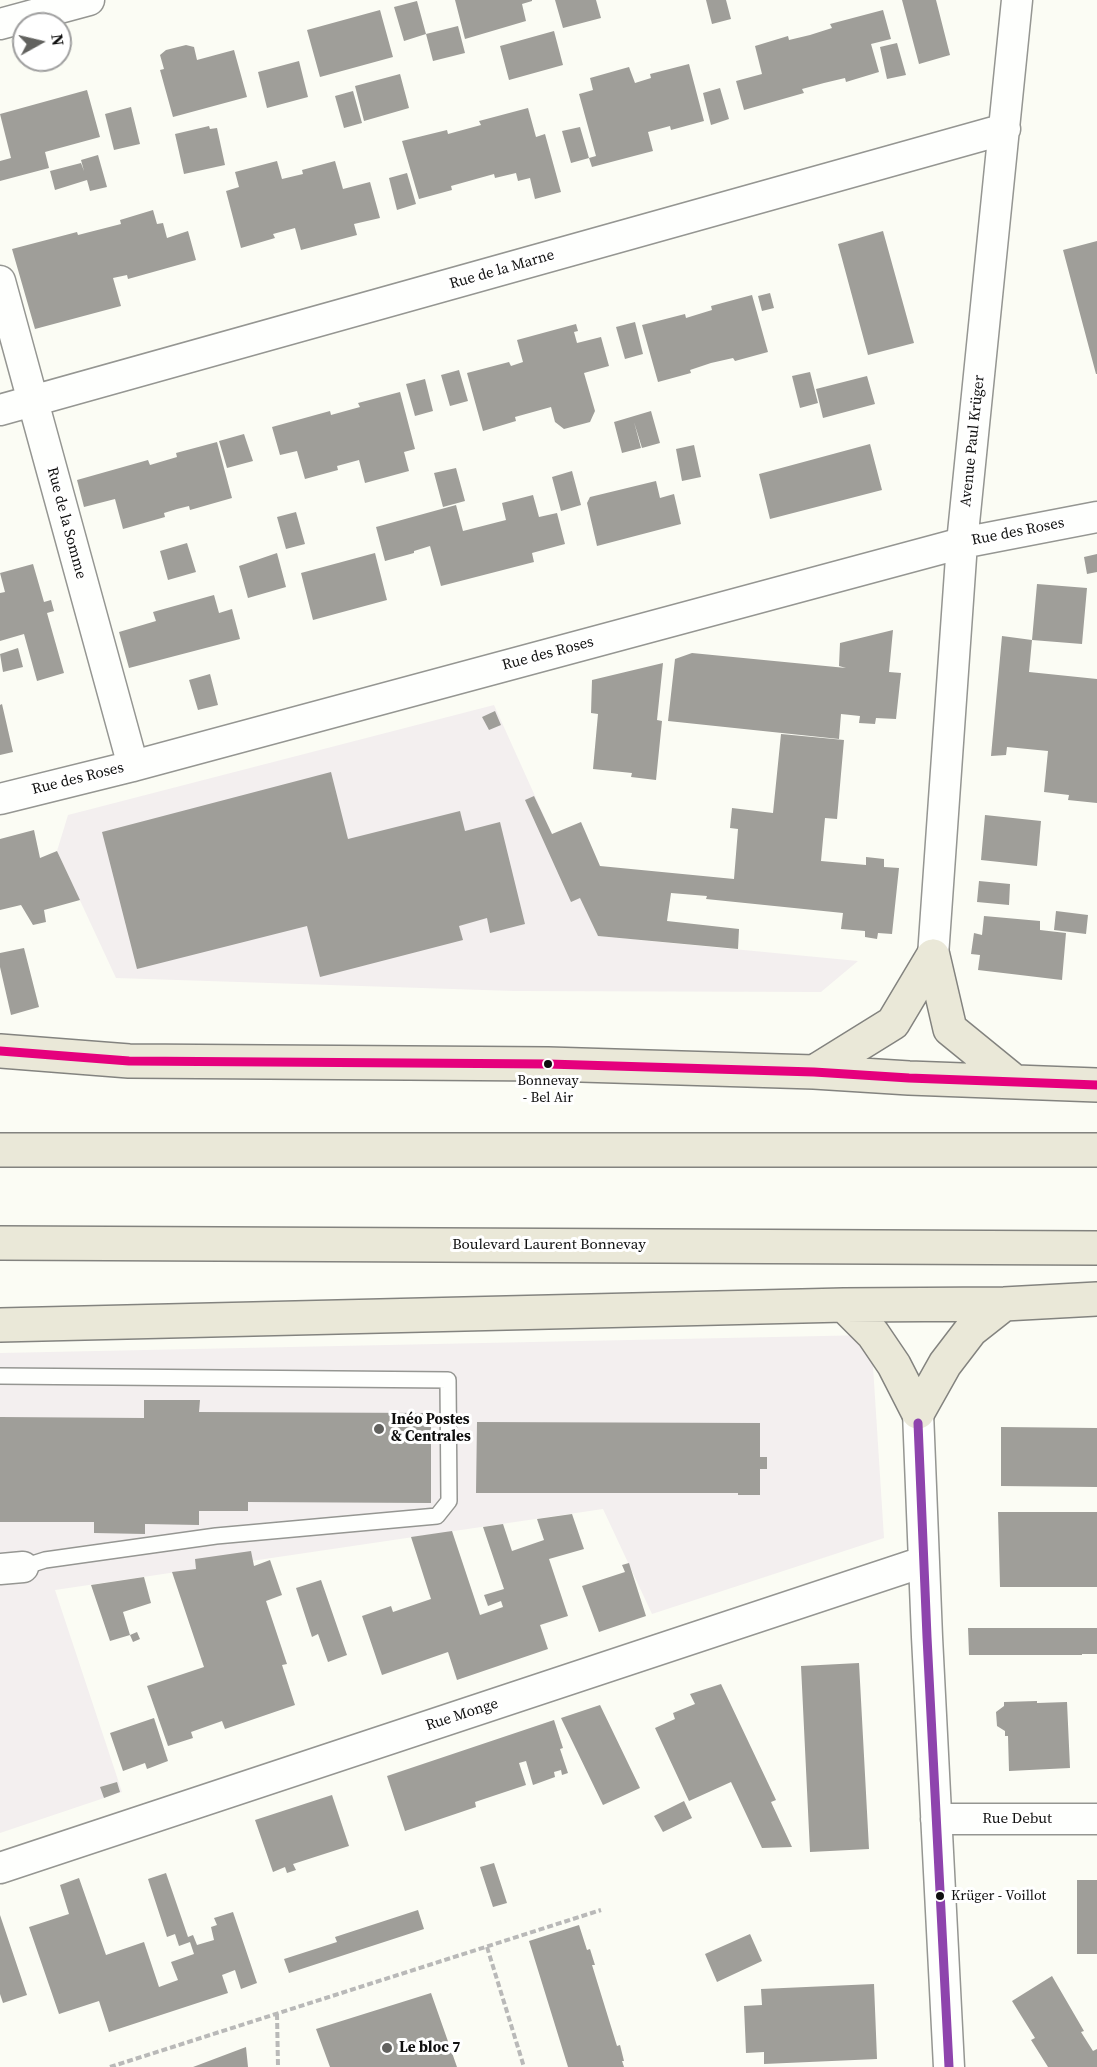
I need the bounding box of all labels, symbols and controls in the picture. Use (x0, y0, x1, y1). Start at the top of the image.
north arrow (12, 12, 72, 72)
text: N (46, 32, 70, 47)
street label: Rue de la Marne (447, 246, 557, 294)
street label: Avenue Paul Krüger (957, 374, 989, 508)
street label: Rue de la Somme (42, 465, 90, 581)
street label: Rue des Roses (970, 514, 1066, 550)
street label: Rue des Roses (500, 633, 596, 675)
street label: Rue des Roses (30, 759, 126, 799)
marker: Bonnevay - Bel Air (542, 1058, 554, 1070)
place label: Bonnevay - Bel Air (517, 1073, 579, 1106)
street label: Boulevard Laurent Bonnevay (452, 1236, 646, 1254)
place label: Inéo Postes & Centrales (391, 1411, 471, 1446)
marker: Inéo Postes & Centrales (372, 1422, 386, 1436)
street label: Rue Monge (423, 1695, 501, 1735)
street label: Rue Debut (982, 1810, 1052, 1828)
place label: Krüger - Voillot (951, 1888, 1046, 1904)
marker: Krüger - Voillot (934, 1890, 946, 1902)
place label: Le bloc 7 (399, 2039, 460, 2057)
marker: Le bloc 7 (380, 2041, 394, 2055)

